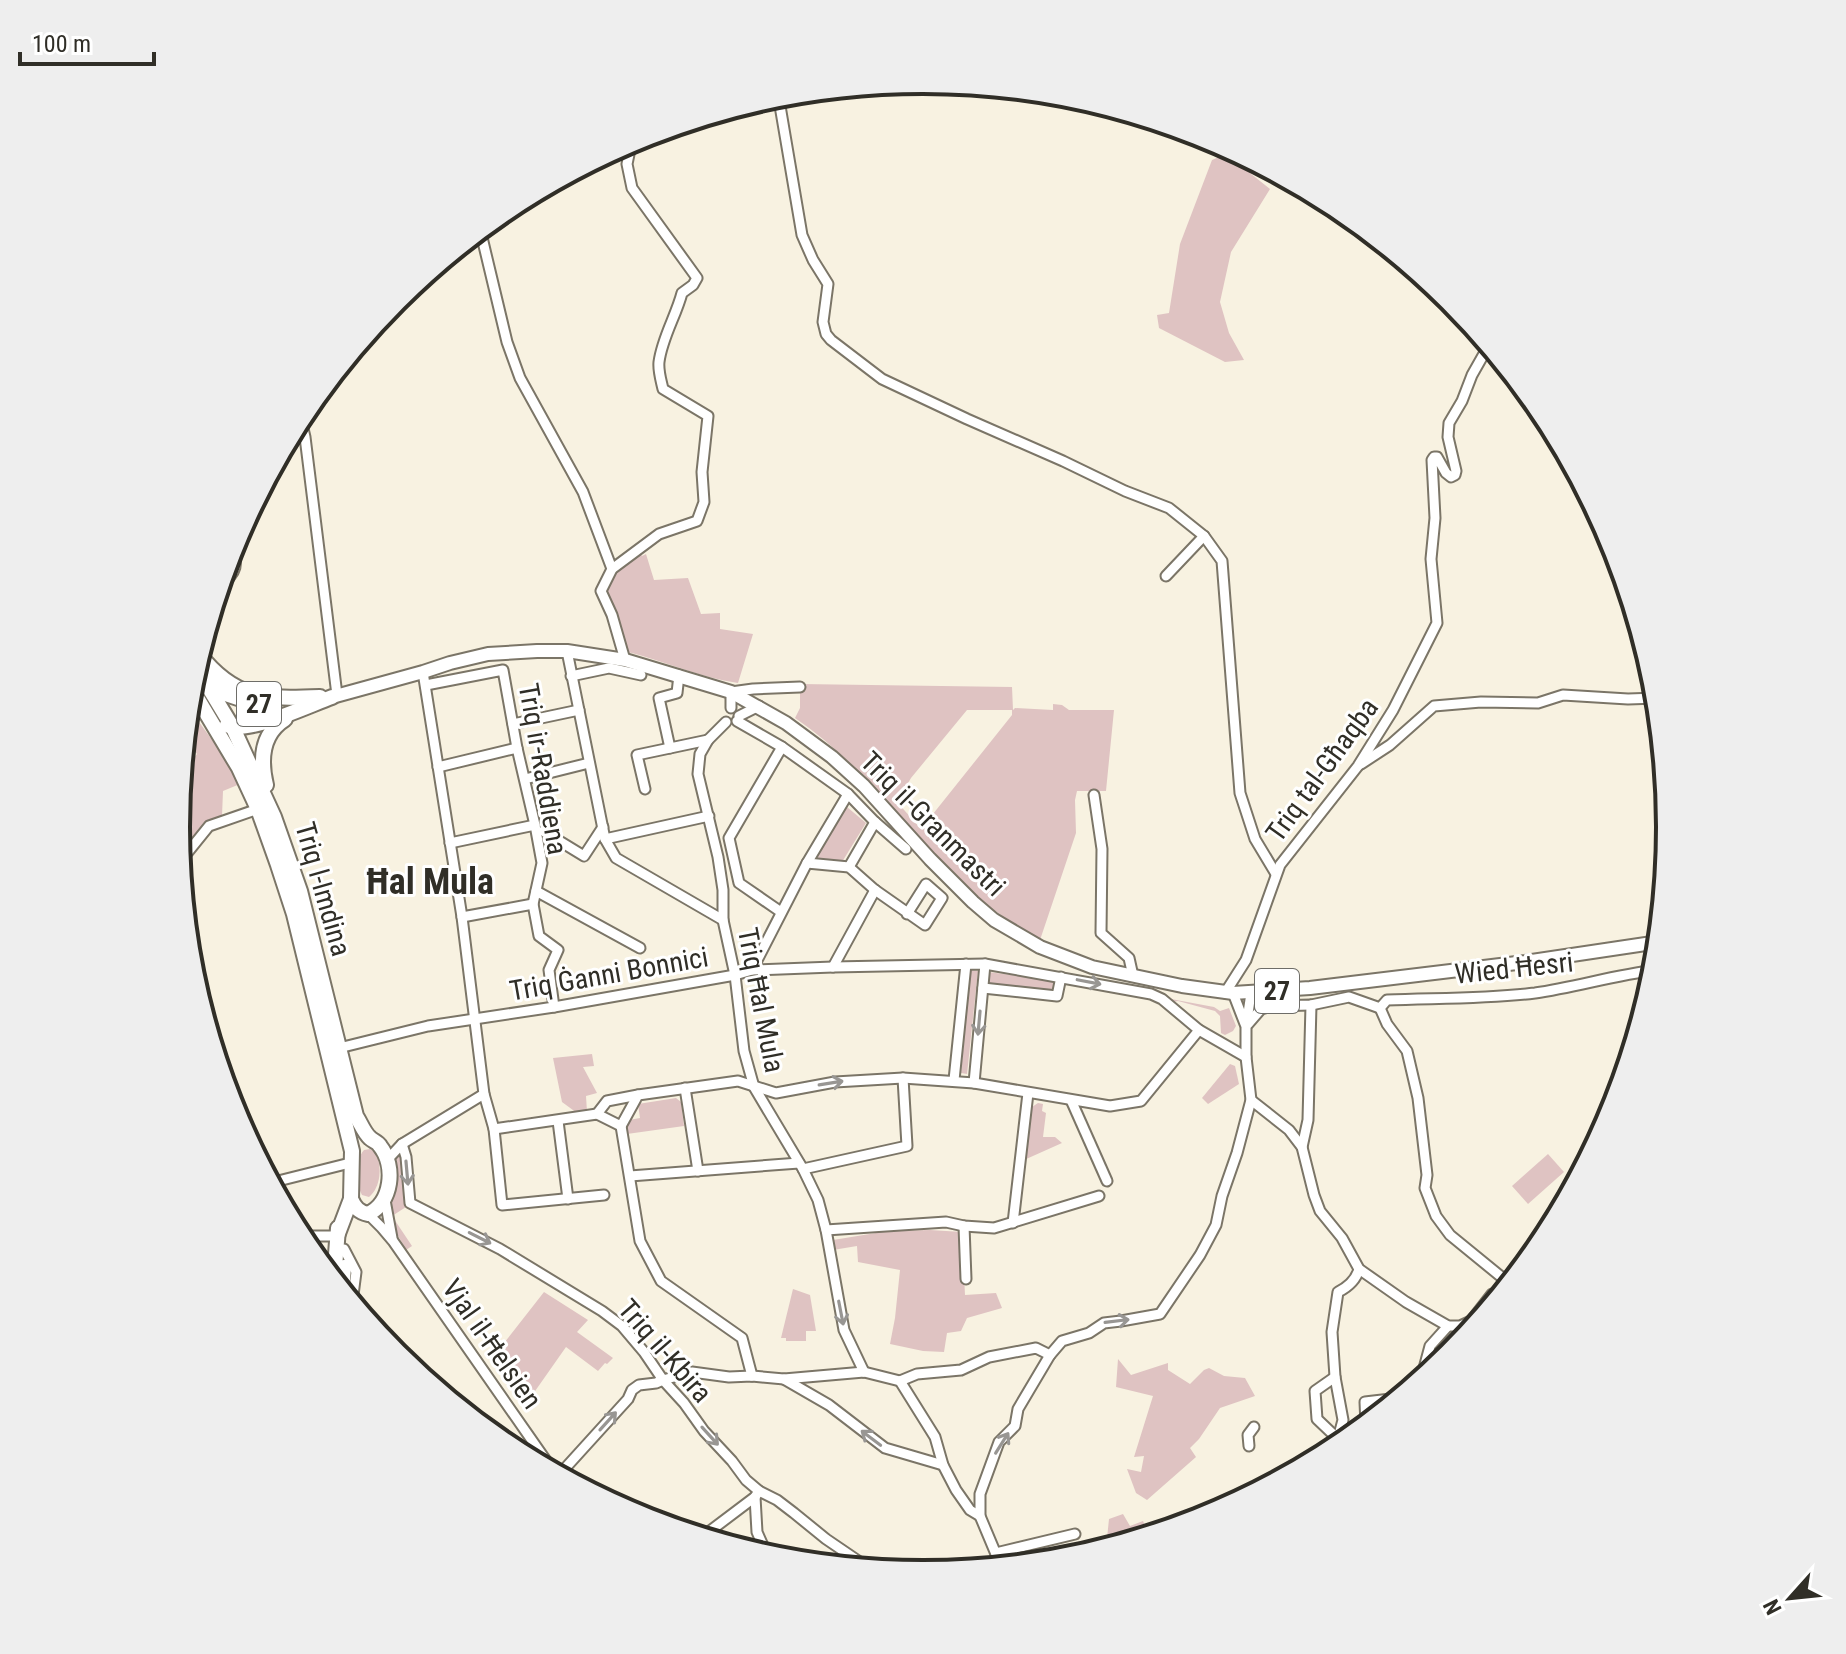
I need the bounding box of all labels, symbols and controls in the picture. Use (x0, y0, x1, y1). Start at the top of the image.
scale bar (20, 16, 154, 66)
text: 100 m (32, 30, 91, 58)
street label: Triq ir-Raddiena (512, 681, 574, 857)
road number: 27 (237, 682, 281, 726)
street label: Triq tal-Għaqba (1259, 692, 1385, 848)
street label: Triq il-Granmastri (854, 745, 1012, 903)
street label: Triq l-Imdina (288, 818, 358, 960)
district label: Ħal Mula (366, 861, 494, 903)
street label: Triq Ħal Mula (731, 925, 791, 1075)
street label: Triq Ġanni Bonnici (507, 940, 711, 1008)
street label: Wied Ħesri (1453, 945, 1575, 991)
road number: 27 (1255, 969, 1299, 1013)
one-way arrow (1076, 975, 1101, 990)
one-way arrow (972, 1009, 987, 1036)
one-way arrow (817, 1075, 843, 1090)
one-way arrow (400, 1159, 415, 1186)
one-way arrow (467, 1231, 491, 1247)
street label: Vjal il-Ħelsien (435, 1273, 549, 1415)
street label: Triq il-Kbira (611, 1293, 719, 1409)
one-way arrow (834, 1300, 849, 1325)
one-way arrow (1104, 1313, 1129, 1328)
one-way arrow (599, 1412, 617, 1432)
one-way arrow (700, 1426, 718, 1446)
one-way arrow (861, 1429, 882, 1446)
one-way arrow (993, 1433, 1010, 1455)
north arrow (1750, 1558, 1830, 1638)
text: N (1758, 1595, 1787, 1619)

